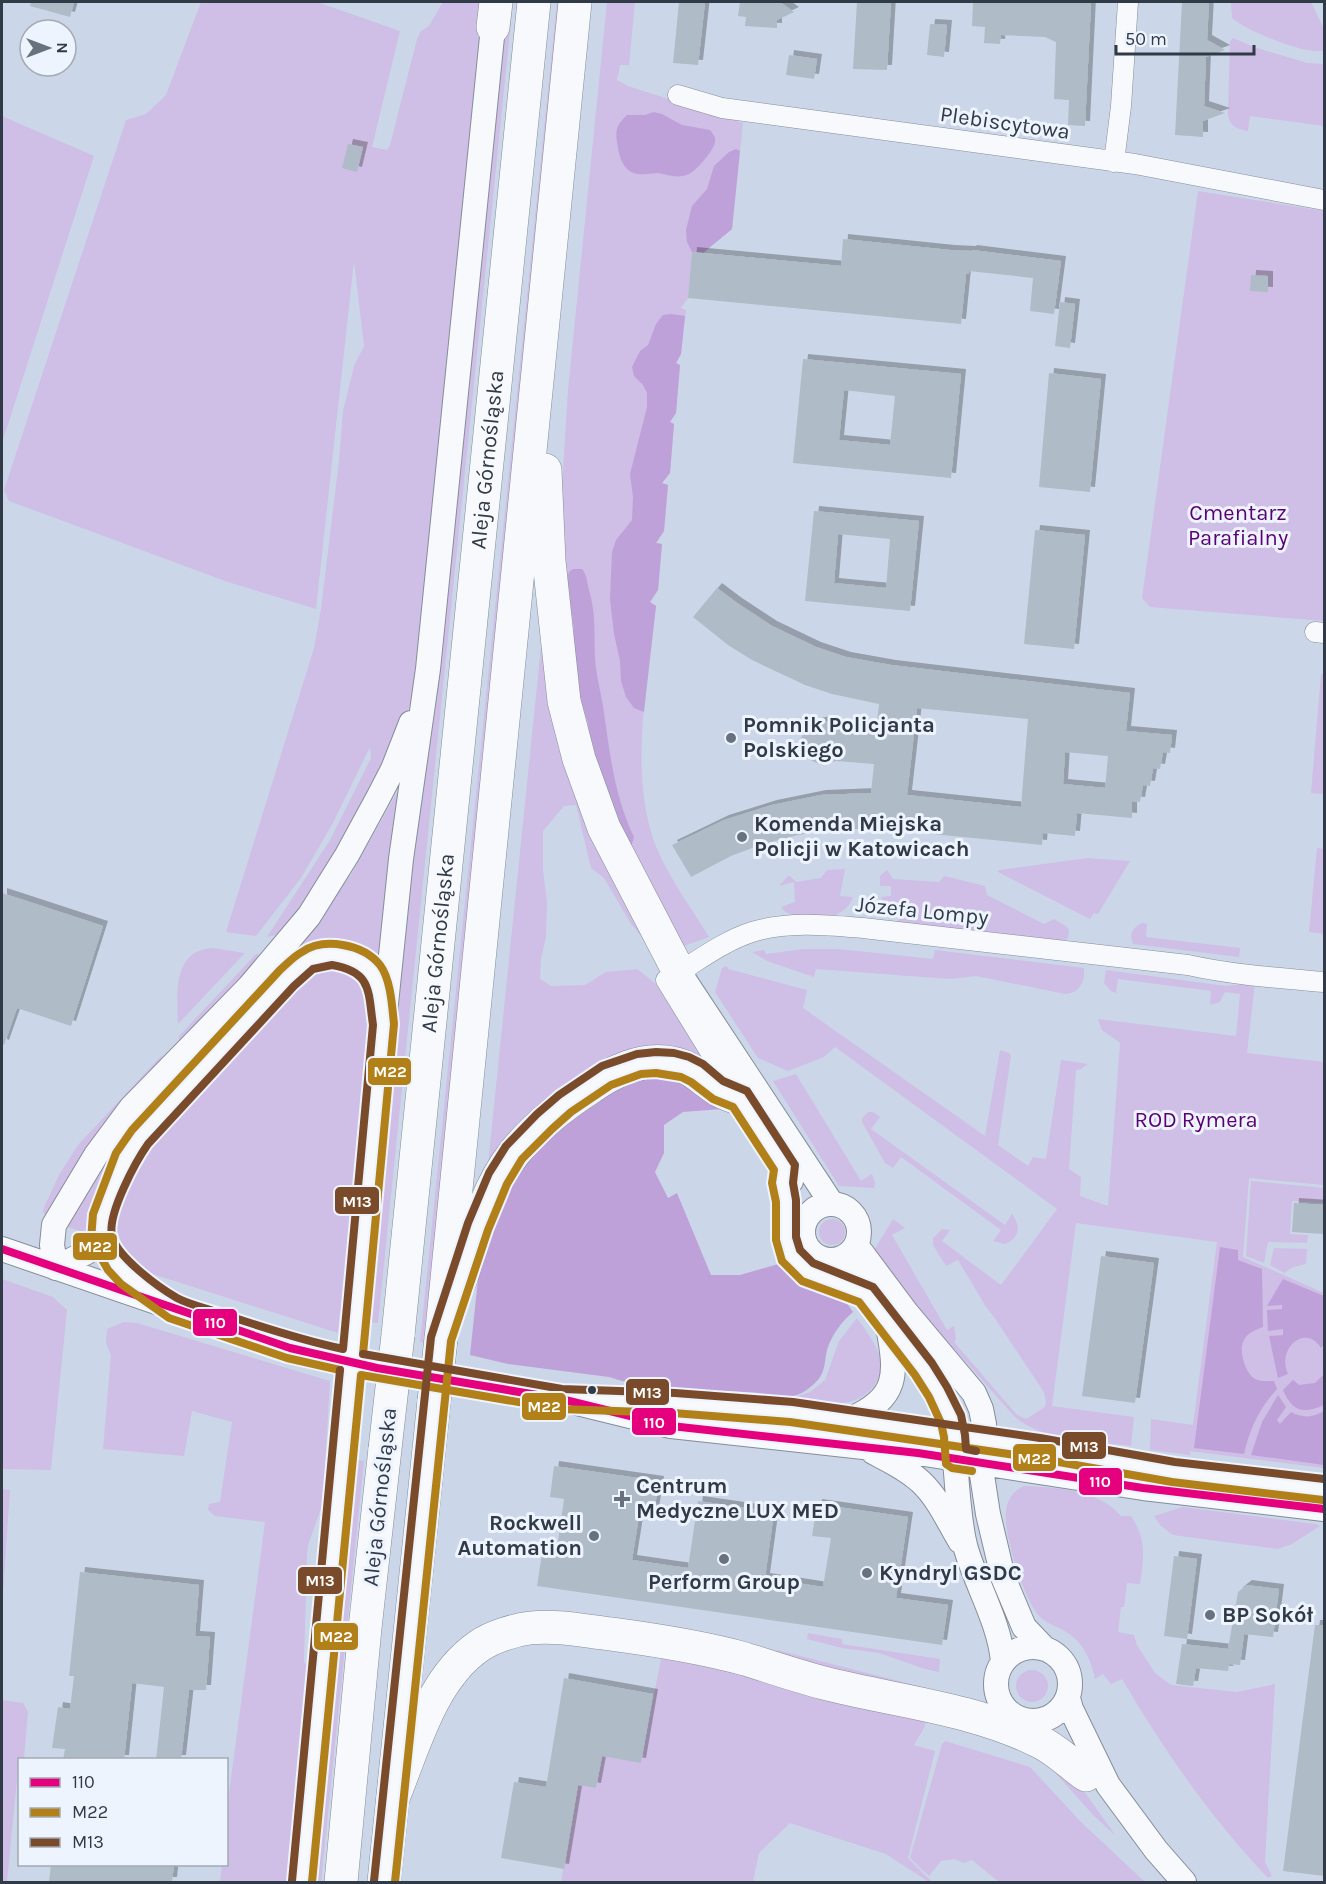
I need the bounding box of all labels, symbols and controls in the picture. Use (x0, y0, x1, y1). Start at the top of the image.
north arrow (18, 18, 78, 78)
scale bar (1116, 18, 1254, 56)
text: 50 m (1125, 28, 1167, 50)
text: N (53, 42, 72, 54)
street label: Plebiscytowa (938, 101, 1072, 145)
street label: Aleja Górnośląska (465, 369, 509, 550)
park label: Cmentarz Parafialny (1188, 500, 1288, 551)
place label: Pomnik Policjanta Polskiego (743, 712, 935, 763)
marker: Pomnik Policjanta Polskiego (724, 731, 738, 745)
place label: Komenda Miejska Policji w Katowicach (754, 811, 969, 862)
marker: Komenda Miejska Policji w Katowicach (735, 830, 749, 844)
street label: Aleja Górnośląska (416, 852, 460, 1034)
street label: Józefa Lompy (854, 891, 990, 931)
line badge: M22 (367, 1057, 412, 1086)
text: M22 (373, 1062, 407, 1081)
park label: ROD Rymera (1134, 1107, 1258, 1133)
line badge: M13 (334, 1186, 380, 1215)
text: M13 (342, 1192, 372, 1211)
line badge: M22 (72, 1232, 118, 1261)
text: M22 (78, 1237, 112, 1256)
line badge: 110 (192, 1308, 238, 1337)
text: 110 (204, 1313, 226, 1332)
line badge: M13 (625, 1378, 670, 1406)
text: M13 (632, 1383, 662, 1402)
unlabelled marker (586, 1384, 598, 1396)
line badge: M22 (521, 1392, 567, 1421)
text: M22 (527, 1397, 561, 1416)
street label: Aleja Górnośląska (358, 1406, 402, 1588)
line badge: 110 (631, 1407, 677, 1436)
text: 110 (643, 1413, 665, 1432)
line badge: M13 (1061, 1431, 1107, 1460)
text: M13 (1069, 1437, 1099, 1456)
line badge: M22 (1012, 1443, 1057, 1472)
text: M22 (1017, 1449, 1051, 1468)
line badge: 110 (1078, 1467, 1123, 1496)
text: 110 (1089, 1472, 1111, 1491)
place label: Centrum Medyczne LUX MED (636, 1473, 839, 1524)
marker: Centrum Medyczne LUX MED (613, 1490, 631, 1508)
place label: Rockwell Automation (458, 1510, 582, 1561)
marker: Rockwell Automation (587, 1529, 601, 1543)
marker: Perform Group (717, 1552, 731, 1566)
place label: Kyndryl GSDC (879, 1560, 1022, 1586)
line badge: M13 (297, 1566, 343, 1595)
marker: Kyndryl GSDC (860, 1566, 874, 1580)
place label: Perform Group (648, 1569, 800, 1595)
text: M13 (305, 1571, 335, 1590)
place label: BP Sokół (1222, 1602, 1314, 1628)
marker: BP Sokół (1203, 1608, 1217, 1622)
line badge: M22 (313, 1622, 359, 1651)
text: M22 (319, 1627, 353, 1646)
legend (18, 1758, 228, 1866)
text: 110 (72, 1771, 95, 1793)
text: M22 (72, 1801, 108, 1823)
text: M13 (72, 1831, 104, 1853)

